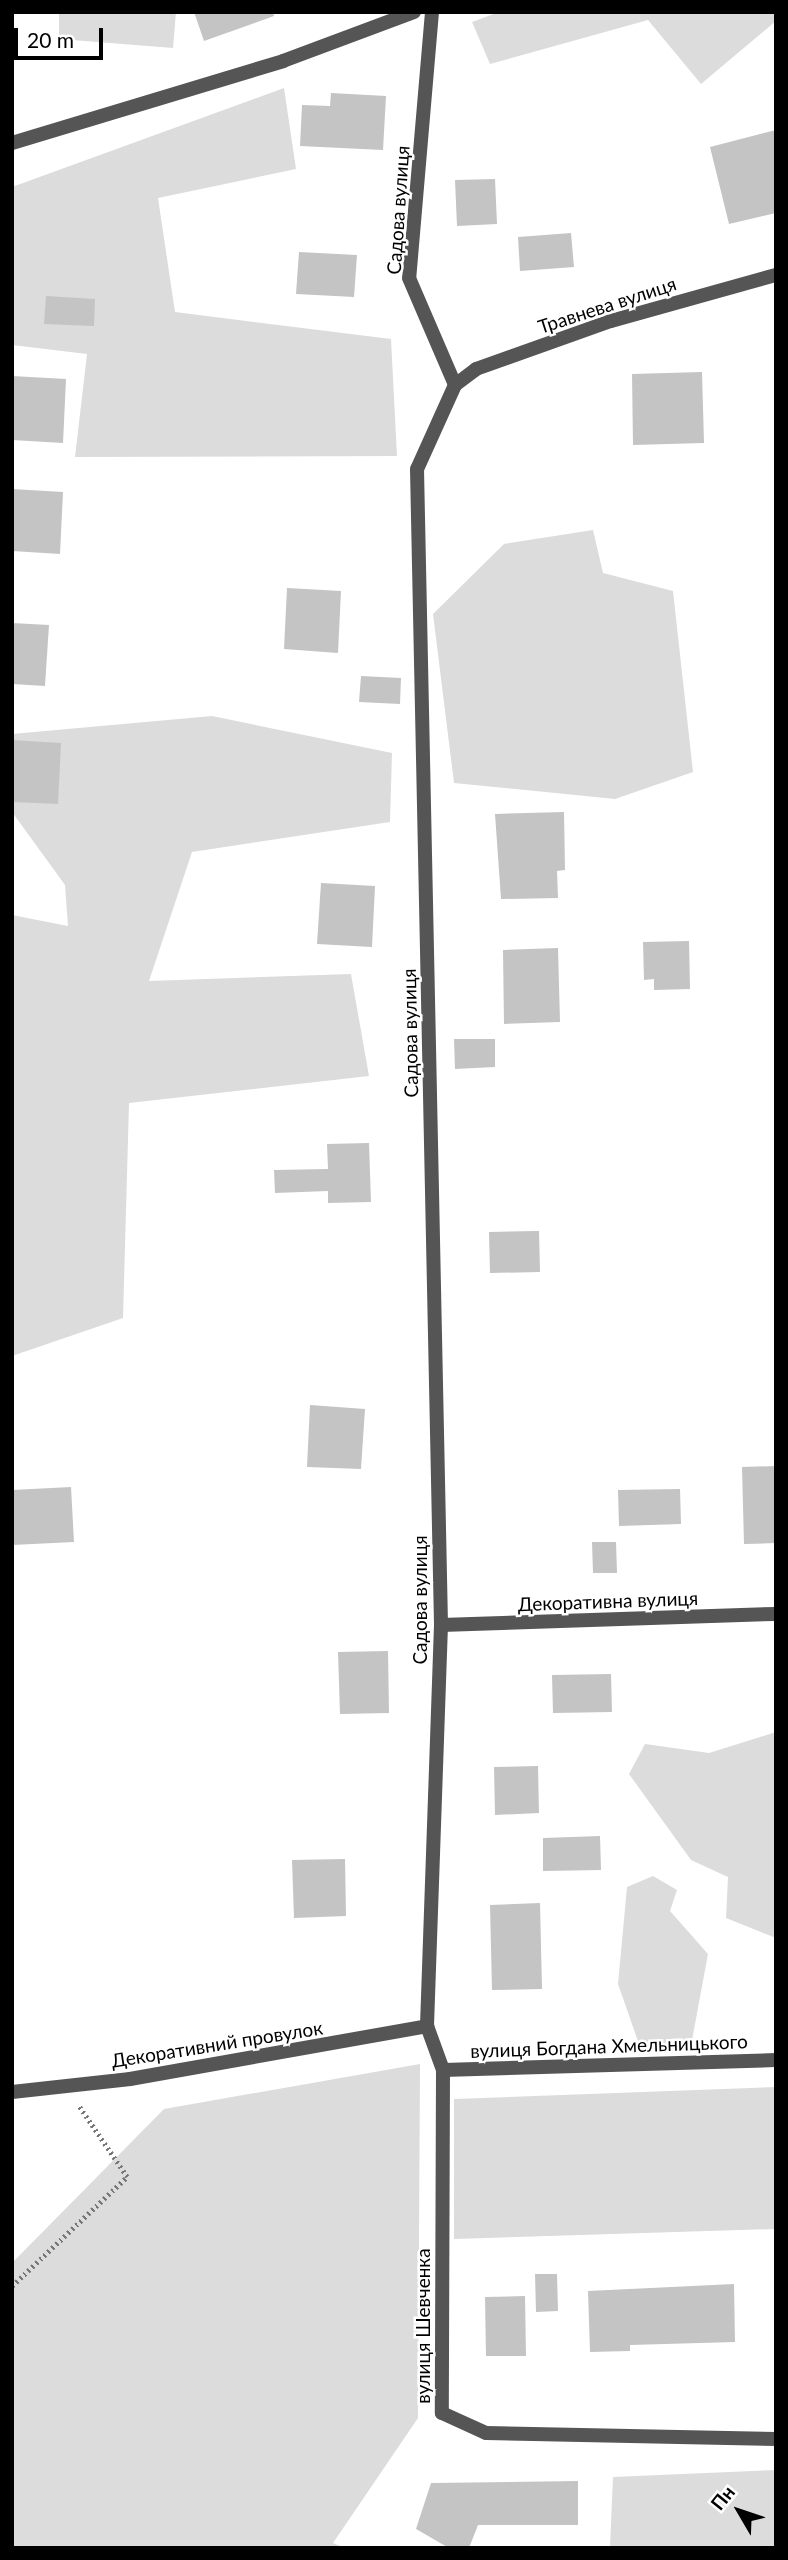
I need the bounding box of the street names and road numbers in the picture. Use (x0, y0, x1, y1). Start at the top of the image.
street label: Садова вулиця (382, 145, 414, 275)
street label: Травнева вулиця (535, 272, 679, 338)
street label: Садова вулиця (397, 968, 423, 1098)
street label: Садова вулиця (409, 1535, 431, 1665)
street label: Декоративна вулиця (517, 1586, 699, 1616)
street label: Декоративний провулок (110, 2016, 324, 2072)
street label: вулиця Богдана Хмельницького (470, 2030, 748, 2062)
street label: вулиця Шевченка (412, 2248, 434, 2404)

